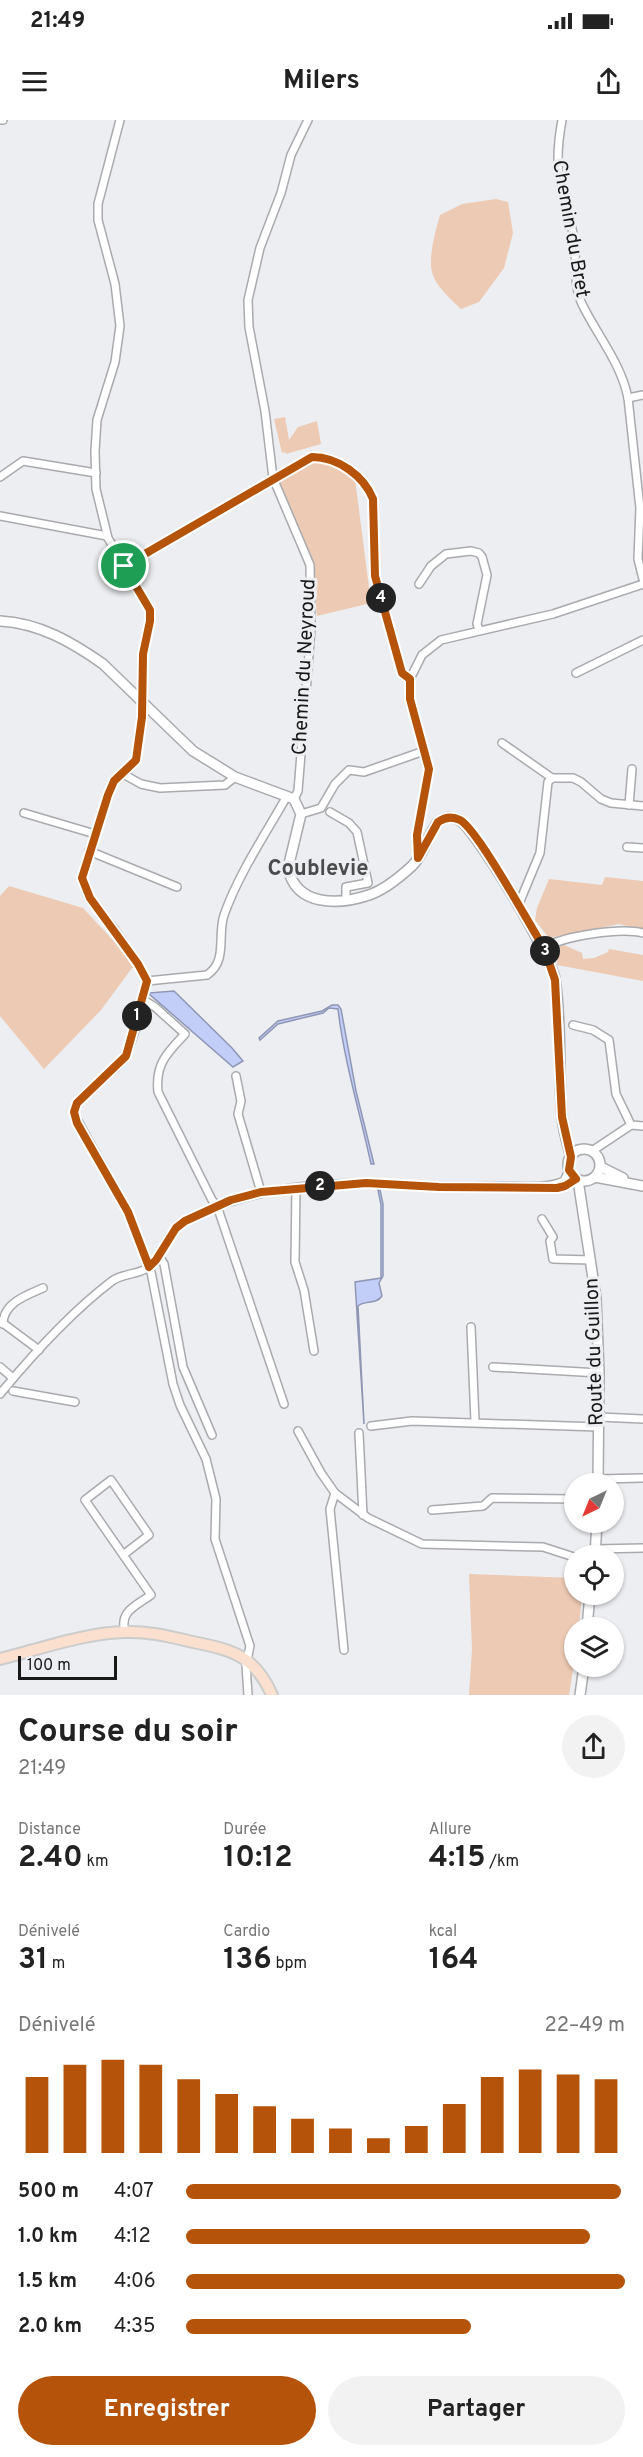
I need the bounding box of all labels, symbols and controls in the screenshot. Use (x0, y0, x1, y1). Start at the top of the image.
text: 21:49 (30, 8, 85, 35)
text: Milers (283, 64, 360, 98)
icon: menu (18, 65, 51, 98)
icon: share (592, 65, 625, 98)
street label: Chemin du Bret (545, 158, 595, 300)
pin (98, 540, 149, 591)
icon: arrive (107, 549, 140, 582)
street label: Chemin du Neyroud (287, 578, 323, 756)
pin: 4 (366, 583, 396, 613)
text: 4 (376, 588, 386, 608)
district label: Coublevie (267, 856, 369, 883)
pin: 3 (530, 936, 560, 966)
text: 3 (540, 941, 550, 961)
pin: 1 (122, 1001, 152, 1031)
text: 1 (134, 1006, 140, 1026)
pin: 2 (305, 1171, 335, 1201)
text: 2 (315, 1176, 325, 1196)
street label: Route du Guillon (579, 1278, 611, 1426)
north arrow (564, 1473, 624, 1533)
map controls (564, 1473, 624, 1677)
button: locate (564, 1545, 624, 1605)
button: layers (564, 1617, 624, 1677)
scale bar (18, 1653, 117, 1680)
text: 100 m (27, 1656, 71, 1676)
text: Course du soir (18, 1712, 238, 1754)
button: share (562, 1715, 625, 1778)
text: 21:49 (18, 1756, 66, 1782)
text: Distance (18, 1820, 81, 1840)
text: Durée (223, 1820, 266, 1840)
text: Allure (429, 1820, 471, 1840)
text: 2.40 (18, 1840, 83, 1877)
text: 10:12 (223, 1840, 293, 1877)
text: 4:15 (429, 1840, 486, 1877)
text: km (83, 1852, 109, 1872)
text: /km (486, 1852, 519, 1872)
text: Dénivelé (18, 1922, 80, 1942)
text: Cardio (223, 1922, 270, 1942)
text: kcal (429, 1922, 457, 1942)
text: 31 (18, 1942, 48, 1979)
text: 136 (223, 1942, 272, 1979)
text: 164 (429, 1942, 478, 1979)
text: m (48, 1954, 65, 1974)
text: bpm (272, 1954, 307, 1974)
text: Dénivelé (18, 2013, 95, 2039)
text: 22–49 m (545, 2013, 625, 2039)
text: 500 m (18, 2179, 79, 2205)
text: 4:07 (114, 2179, 154, 2205)
text: 1.0 km (18, 2224, 78, 2250)
text: 4:12 (114, 2224, 151, 2250)
text: 1.5 km (18, 2269, 77, 2295)
text: 4:06 (114, 2269, 156, 2295)
text: 2.0 km (18, 2314, 82, 2340)
text: 4:35 (114, 2314, 155, 2340)
button: Enregistrer (18, 2376, 316, 2445)
button: Partager (328, 2376, 625, 2445)

